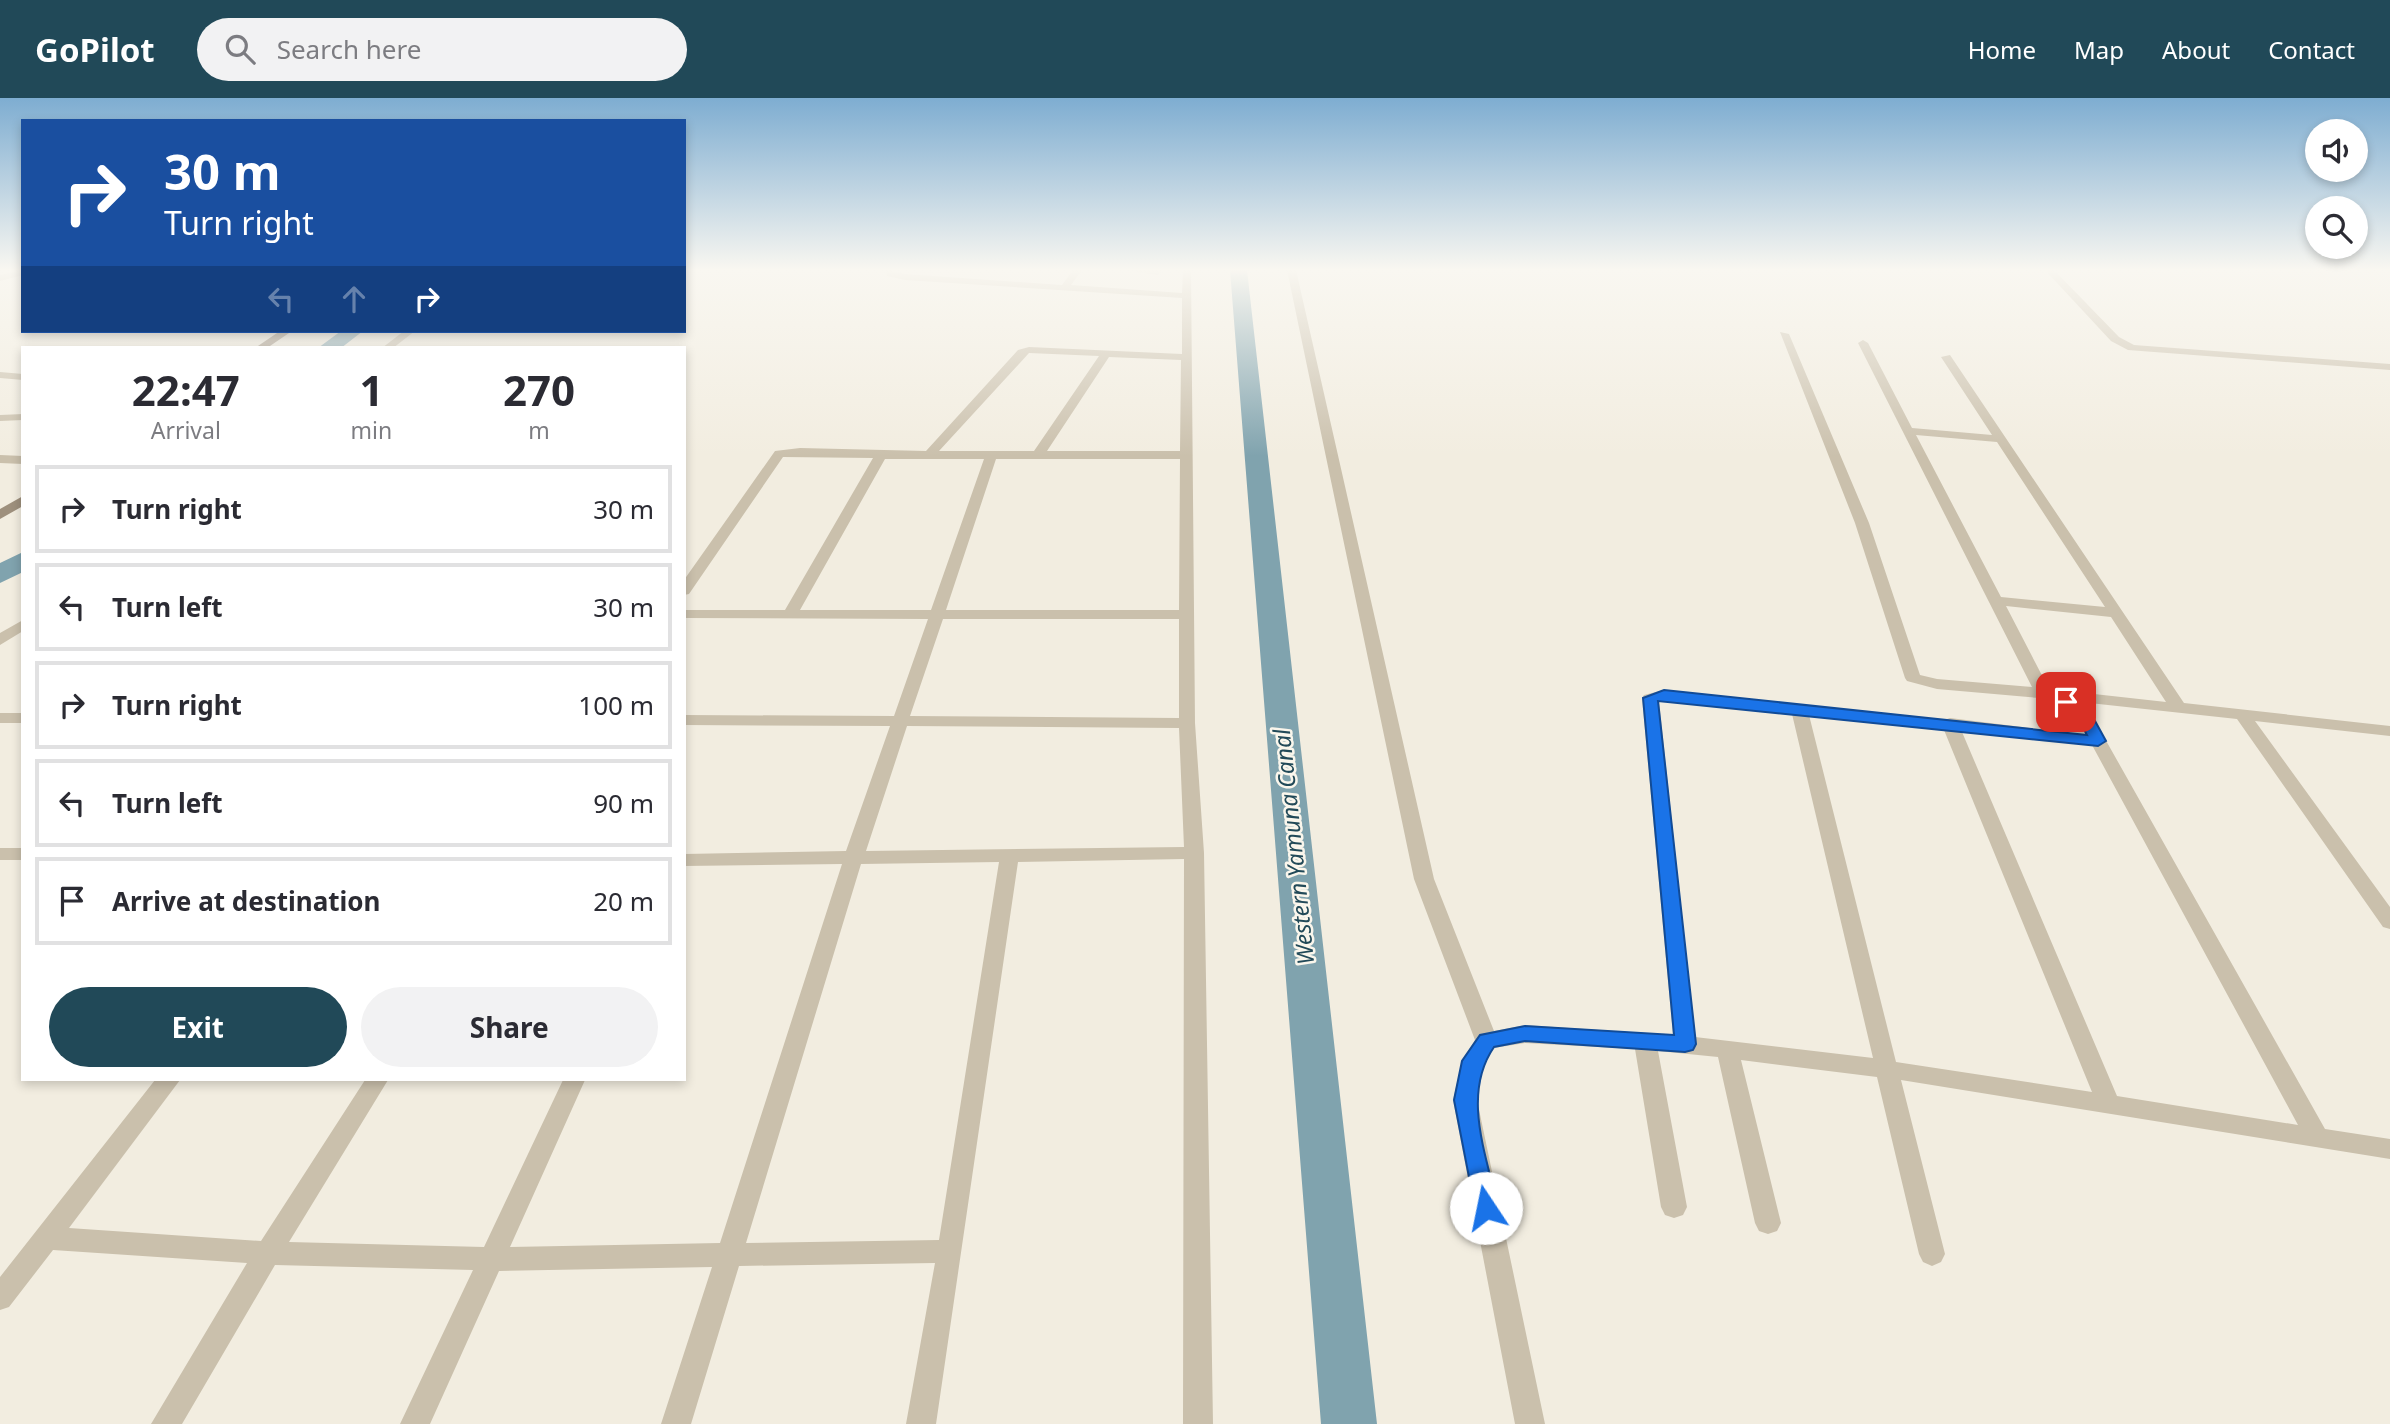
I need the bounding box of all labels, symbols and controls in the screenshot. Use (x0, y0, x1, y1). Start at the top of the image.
search box (197, 18, 687, 81)
text: GoPilot (35, 27, 155, 72)
icon: search (221, 30, 259, 68)
text: Search here (277, 31, 421, 67)
text: Home (1968, 33, 2036, 66)
text: Map (2074, 33, 2124, 66)
text: About (2162, 33, 2230, 66)
text: Contact (2268, 33, 2355, 66)
map controls (2305, 119, 2368, 259)
button: sound (2305, 119, 2368, 182)
text: 30 m (164, 138, 281, 204)
icon: right (49, 147, 140, 238)
button: search (2305, 196, 2368, 259)
text: Turn right (164, 201, 314, 244)
icon: left (262, 280, 300, 318)
icon: ahead (335, 280, 373, 318)
icon: right (408, 280, 446, 318)
text: 22:47 (132, 361, 240, 418)
text: 1 (359, 361, 383, 418)
text: 270 (503, 361, 575, 418)
text: Arrival (151, 414, 221, 446)
text: min (351, 414, 392, 446)
text: m (528, 414, 550, 446)
icon: right (53, 490, 91, 528)
text: Turn right (112, 491, 242, 527)
text: 30 m (593, 491, 654, 527)
icon: left (53, 588, 91, 626)
text: Turn left (112, 589, 223, 625)
text: 30 m (593, 589, 654, 625)
pin (2036, 672, 2096, 732)
icon: arrive (2047, 683, 2085, 721)
icon: right (53, 686, 91, 724)
text: Turn right (112, 687, 242, 723)
text: 100 m (578, 687, 654, 723)
water label: Western Yamuna Canal (1265, 727, 1321, 966)
icon: left (53, 784, 91, 822)
text: Turn left (112, 785, 223, 821)
text: 90 m (593, 785, 654, 821)
icon: arrive (53, 882, 91, 920)
text: Arrive at destination (112, 883, 381, 919)
text: 20 m (593, 883, 654, 919)
button: Exit (49, 987, 347, 1067)
button: Share (361, 987, 658, 1067)
position arrow (1449, 1171, 1523, 1245)

